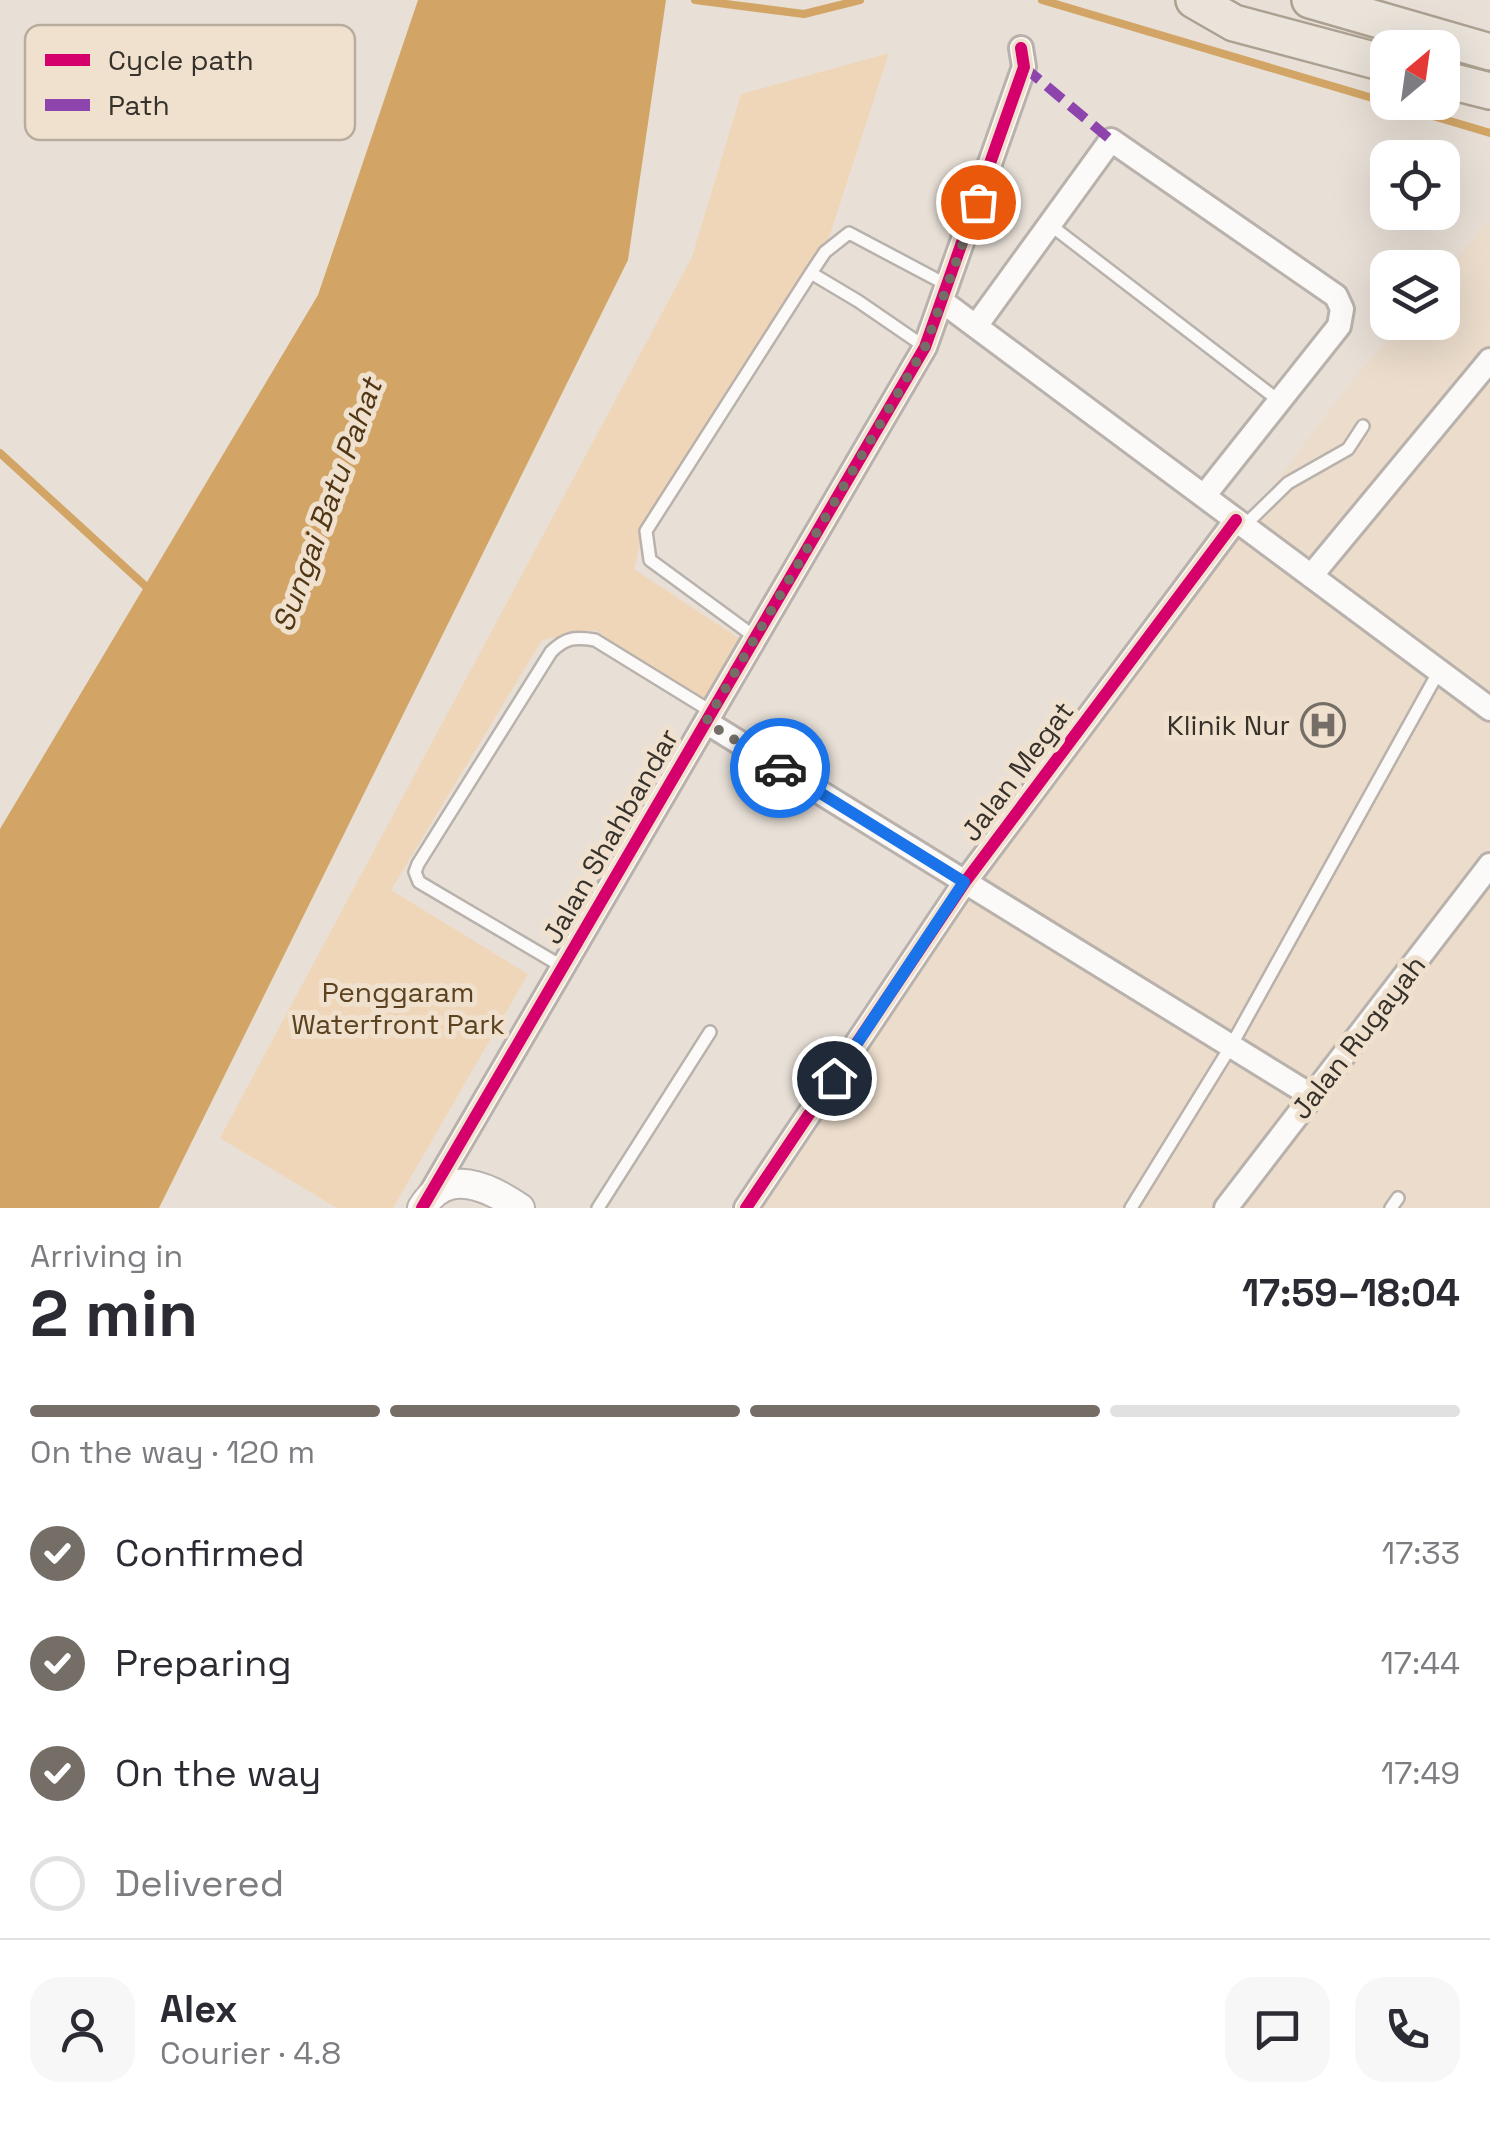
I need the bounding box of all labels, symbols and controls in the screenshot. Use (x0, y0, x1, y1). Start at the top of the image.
legend (25, 25, 355, 140)
north arrow (1370, 30, 1460, 120)
map controls (1370, 30, 1460, 340)
text: Cycle path (108, 42, 254, 78)
text: Path (108, 87, 170, 123)
button: locate (1370, 140, 1460, 230)
pin (936, 160, 1021, 245)
icon: bag (951, 175, 1006, 230)
button: layers (1370, 250, 1460, 340)
water label: Sungai Batu Pahat (263, 370, 392, 637)
street label: Jalan Megat (953, 694, 1081, 848)
hospital icon: Klinik Nur (1300, 702, 1346, 748)
place label: Klinik Nur (1167, 707, 1290, 743)
courier (730, 718, 830, 818)
street label: Jalan Shahbandar (534, 722, 686, 950)
icon: car (753, 741, 808, 796)
street label: Jalan Rugayah (1283, 948, 1433, 1126)
park label: Penggaram Waterfront Park (291, 974, 505, 1042)
pin (792, 1036, 877, 1121)
icon: home (807, 1051, 862, 1106)
text: Arriving in (30, 1236, 183, 1276)
text: 17:59–18:04 (1242, 1269, 1460, 1317)
text: 2 min (30, 1272, 198, 1355)
text: On the way · 120 m (30, 1432, 315, 1472)
icon: check (30, 1526, 85, 1581)
text: Confirmed (115, 1529, 305, 1577)
text: 17:33 (1382, 1533, 1460, 1573)
icon: check (30, 1636, 85, 1691)
text: Preparing (115, 1639, 292, 1687)
text: 17:44 (1380, 1643, 1460, 1683)
icon: check (30, 1746, 85, 1801)
text: On the way (115, 1749, 321, 1797)
text: 17:49 (1381, 1753, 1460, 1793)
text: Delivered (115, 1859, 284, 1907)
button: person (30, 1977, 135, 2082)
button: chat (1225, 1977, 1330, 2082)
button: phone (1355, 1977, 1460, 2082)
text: Alex (160, 1985, 237, 2033)
text: Courier · 4.8 (160, 2033, 341, 2073)

